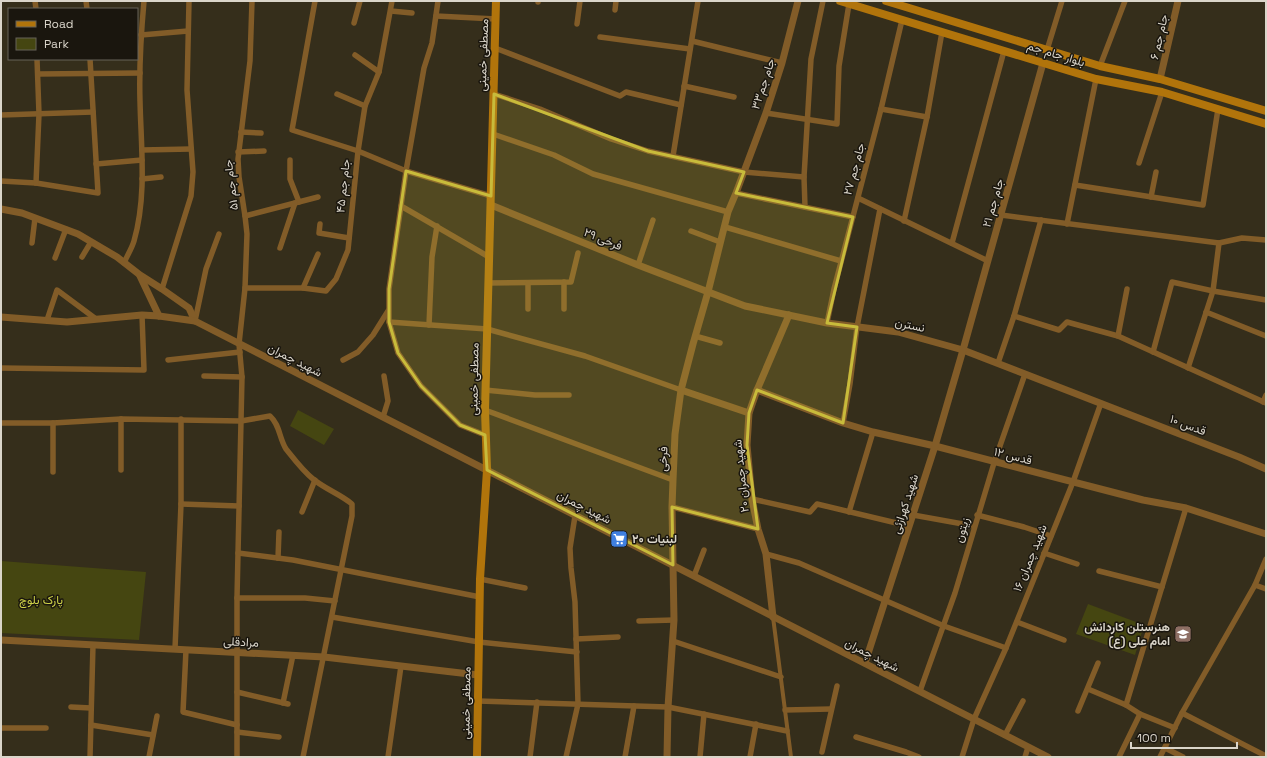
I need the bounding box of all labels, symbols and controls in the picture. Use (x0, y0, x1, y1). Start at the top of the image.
legend (8, 8, 138, 60)
street label: جام جم ۶ (1146, 13, 1172, 61)
text: Road (44, 16, 73, 32)
street label: مصطفی خمینی (474, 18, 492, 92)
text: Park (44, 36, 69, 52)
street label: بلوار جام جم (1025, 38, 1087, 70)
street label: جام جم۳۳ (747, 56, 779, 112)
street label: جام جم ۲۷ (839, 141, 869, 197)
street label: جام جم ۴۵ (332, 158, 354, 214)
street label: جام جم ۵۱ (220, 159, 242, 211)
street label: جام جم ۲۱ (978, 177, 1008, 229)
street label: فرخی ۲۹ (581, 224, 625, 254)
street label: نسترن (894, 314, 926, 336)
street label: شهید چمران (265, 340, 325, 380)
street label: مصطفی خمینی (465, 342, 483, 416)
street label: قدس ۱۰ (1168, 411, 1208, 439)
street label: شهید چمران ۲۰ (729, 439, 753, 513)
street label: قدس ۱۲ (992, 444, 1034, 468)
street label: فرخی (655, 446, 671, 472)
street label: شهید کهرازئی (888, 472, 922, 536)
street label: شهید چمران (554, 487, 614, 527)
street label: زیتون (951, 515, 973, 545)
street label: شهید چمران ۱۶ (1009, 522, 1051, 594)
supermarket icon: لبنیات ۲۰ (609, 529, 629, 549)
place label: لبنیات ۲۰ (632, 531, 677, 547)
park label: پارک بلوچ (19, 592, 63, 609)
place label: هنرستلن کاردانش امام علی (ع) (1084, 619, 1170, 649)
school or university icon: هنرستلن کاردانش امام علی (ع) (1173, 624, 1193, 644)
street label: مرادقلی (223, 633, 259, 651)
street label: شهید چمران (842, 635, 902, 675)
street label: مصطفی خمینی (457, 666, 475, 740)
scale bar (1131, 724, 1237, 750)
text: 100 m (1137, 730, 1171, 746)

